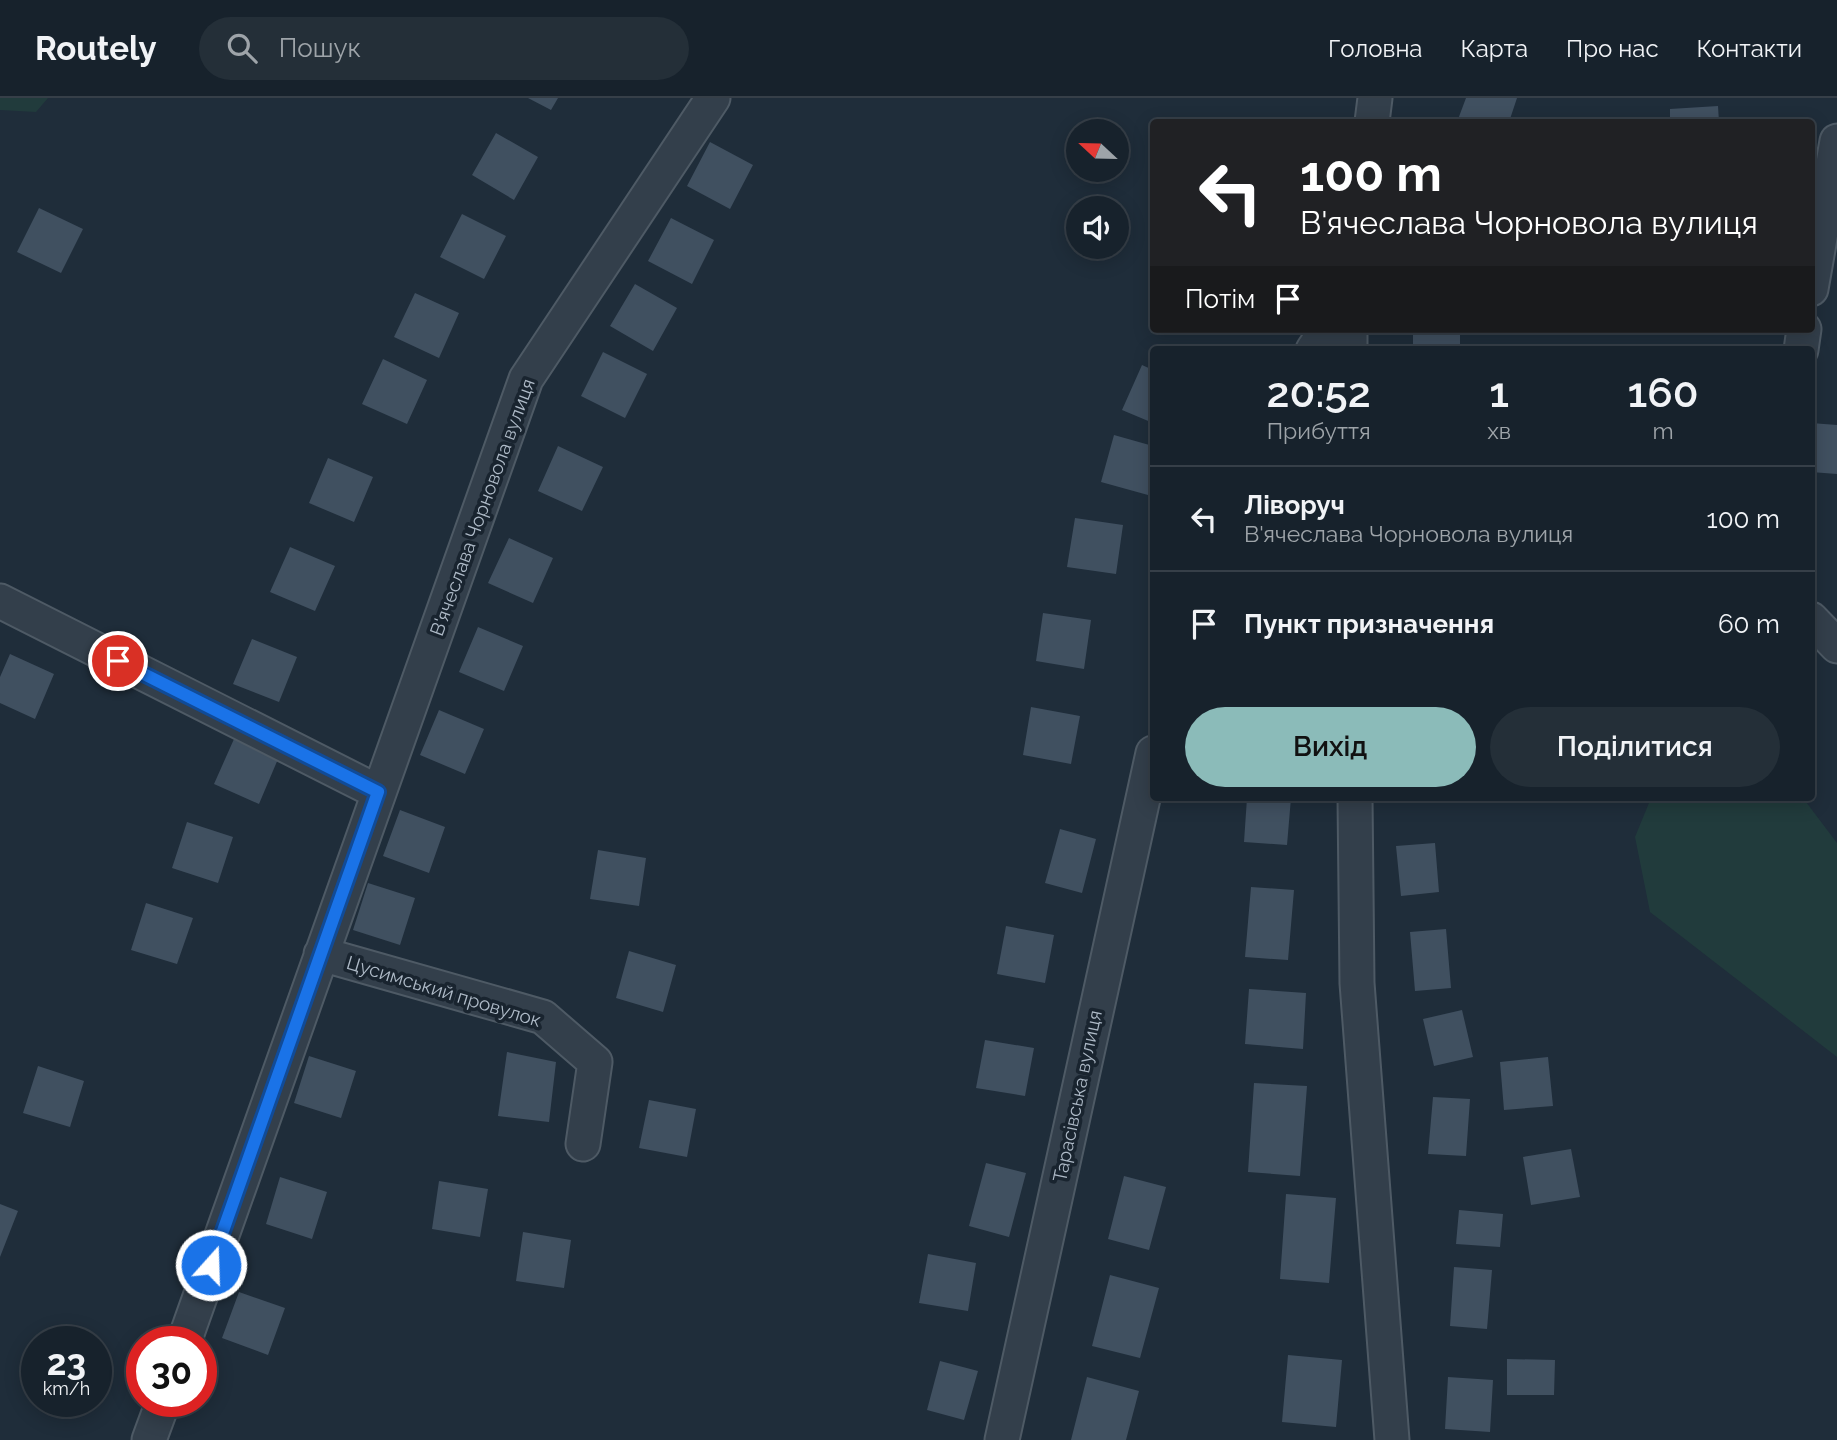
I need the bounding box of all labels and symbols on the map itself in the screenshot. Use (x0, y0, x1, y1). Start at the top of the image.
north arrow (1066, 119, 1129, 182)
street label: В'ячеслава Чорновола вулиця (425, 375, 539, 639)
pin (88, 631, 148, 691)
street label: Цусимський провулок (344, 951, 544, 1031)
street label: Тарасівська вулиця (1048, 1008, 1106, 1184)
position arrow (174, 1228, 248, 1302)
speed limit sign: 30 (126, 1326, 217, 1417)

